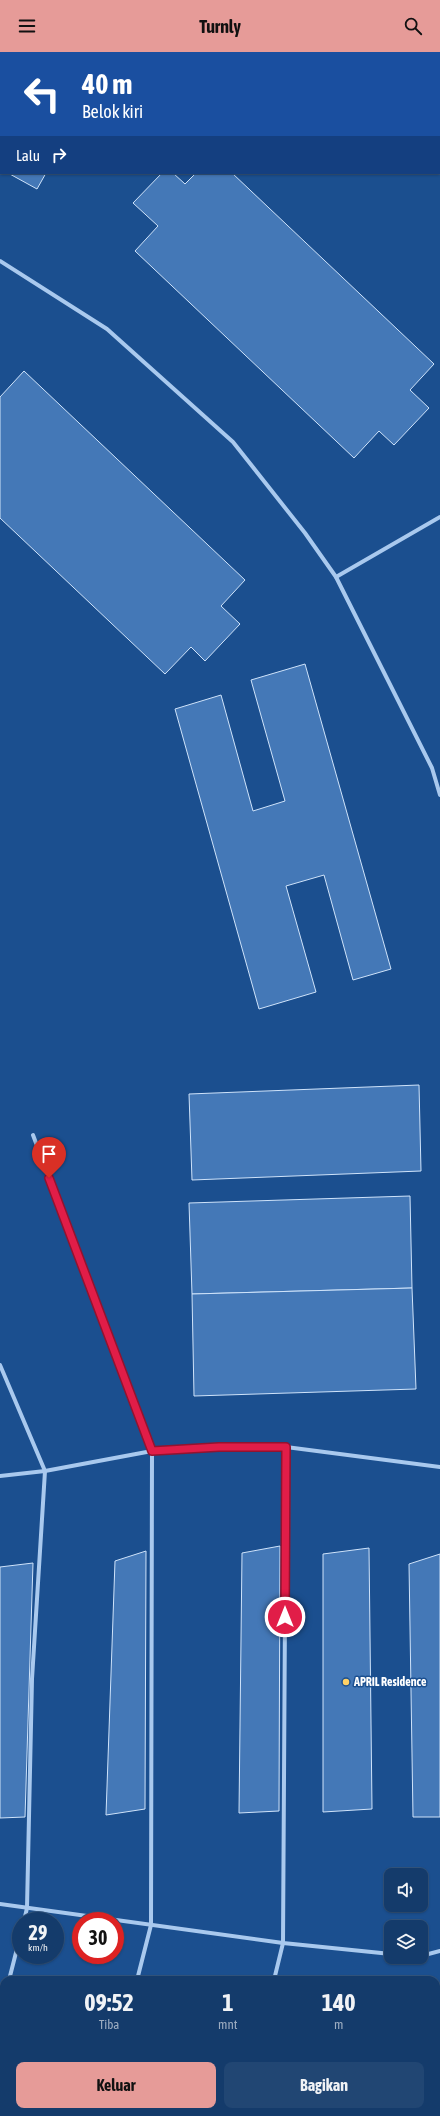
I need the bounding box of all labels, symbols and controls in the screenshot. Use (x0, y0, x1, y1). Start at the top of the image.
icon: menu (16, 15, 38, 37)
icon: search (402, 15, 424, 37)
text: Turnly (199, 16, 241, 37)
icon: left (16, 68, 68, 120)
text: 40 m (82, 68, 132, 100)
text: Belok kiri (82, 101, 143, 122)
icon: right (48, 144, 70, 166)
text: Lalu (16, 147, 40, 164)
pin (32, 1137, 66, 1178)
icon: arrive (38, 1143, 60, 1165)
position arrow (264, 1596, 306, 1638)
place label: APRIL Residence (353, 1675, 427, 1689)
marker: APRIL Residence (341, 1677, 351, 1687)
map controls (384, 1868, 428, 1964)
button: sound (384, 1868, 428, 1912)
speed limit sign: 30 (72, 1912, 124, 1964)
button: layers (384, 1920, 428, 1964)
text: 29 (29, 1921, 47, 1944)
text: km/h (28, 1942, 48, 1953)
text: 09:52 (84, 1989, 134, 2016)
text: 1 (222, 1989, 233, 2016)
text: 140 (322, 1989, 356, 2016)
text: Tiba (99, 2017, 119, 2032)
text: mnt (218, 2017, 237, 2032)
text: m (334, 2017, 343, 2032)
button: Keluar (16, 2062, 216, 2108)
button: Bagikan (224, 2062, 424, 2108)

